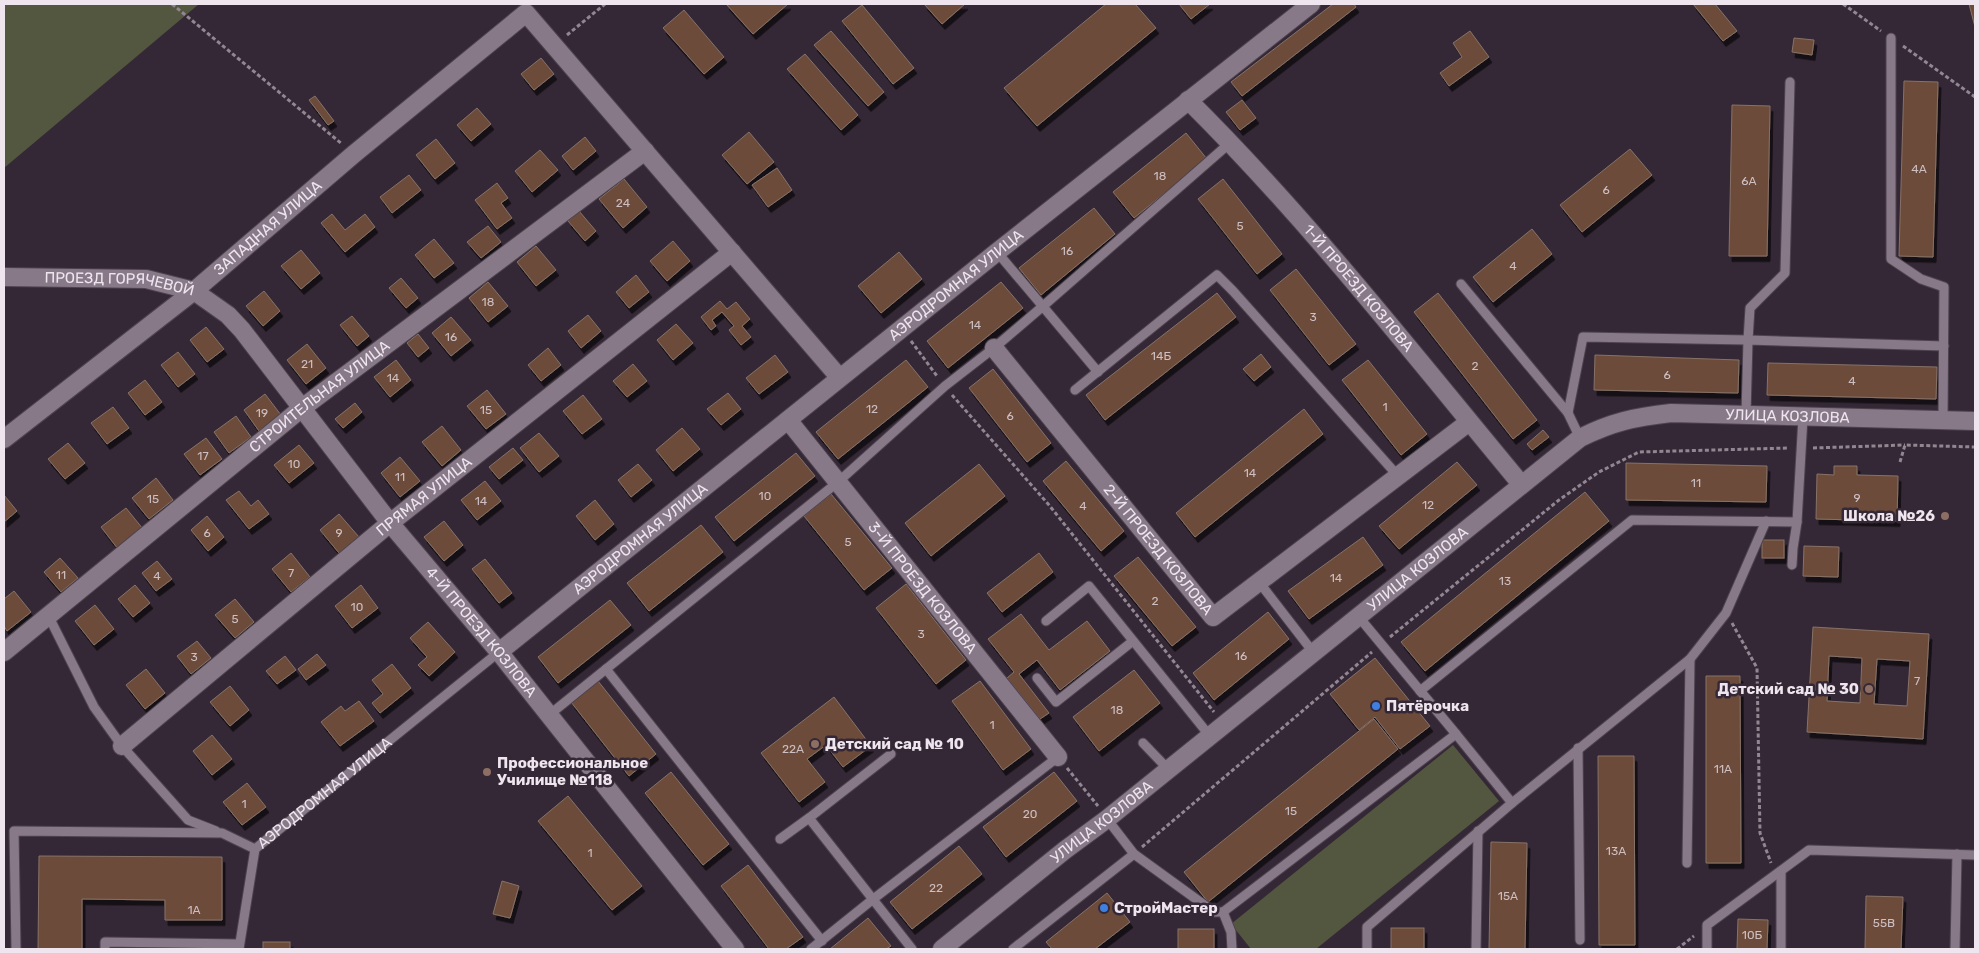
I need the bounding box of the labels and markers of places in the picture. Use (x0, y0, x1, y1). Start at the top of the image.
place label: Школа №26 (1843, 507, 1935, 525)
marker: Школа №26 (1939, 510, 1951, 522)
place label: Детский сад № 30 (1718, 680, 1859, 698)
marker: Детский сад № 30 (1863, 683, 1875, 695)
place label: Пятёрочка (1386, 697, 1469, 715)
marker: Пятёрочка (1370, 700, 1382, 712)
place label: Детский сад № 10 (825, 735, 964, 753)
marker: Детский сад № 10 (809, 738, 821, 750)
place label: Профессиональное Училище №118 (497, 754, 648, 789)
marker: Профессиональное Училище №118 (481, 766, 493, 778)
place label: СтройМастер (1114, 899, 1218, 917)
marker: СтройМастер (1098, 902, 1110, 914)

